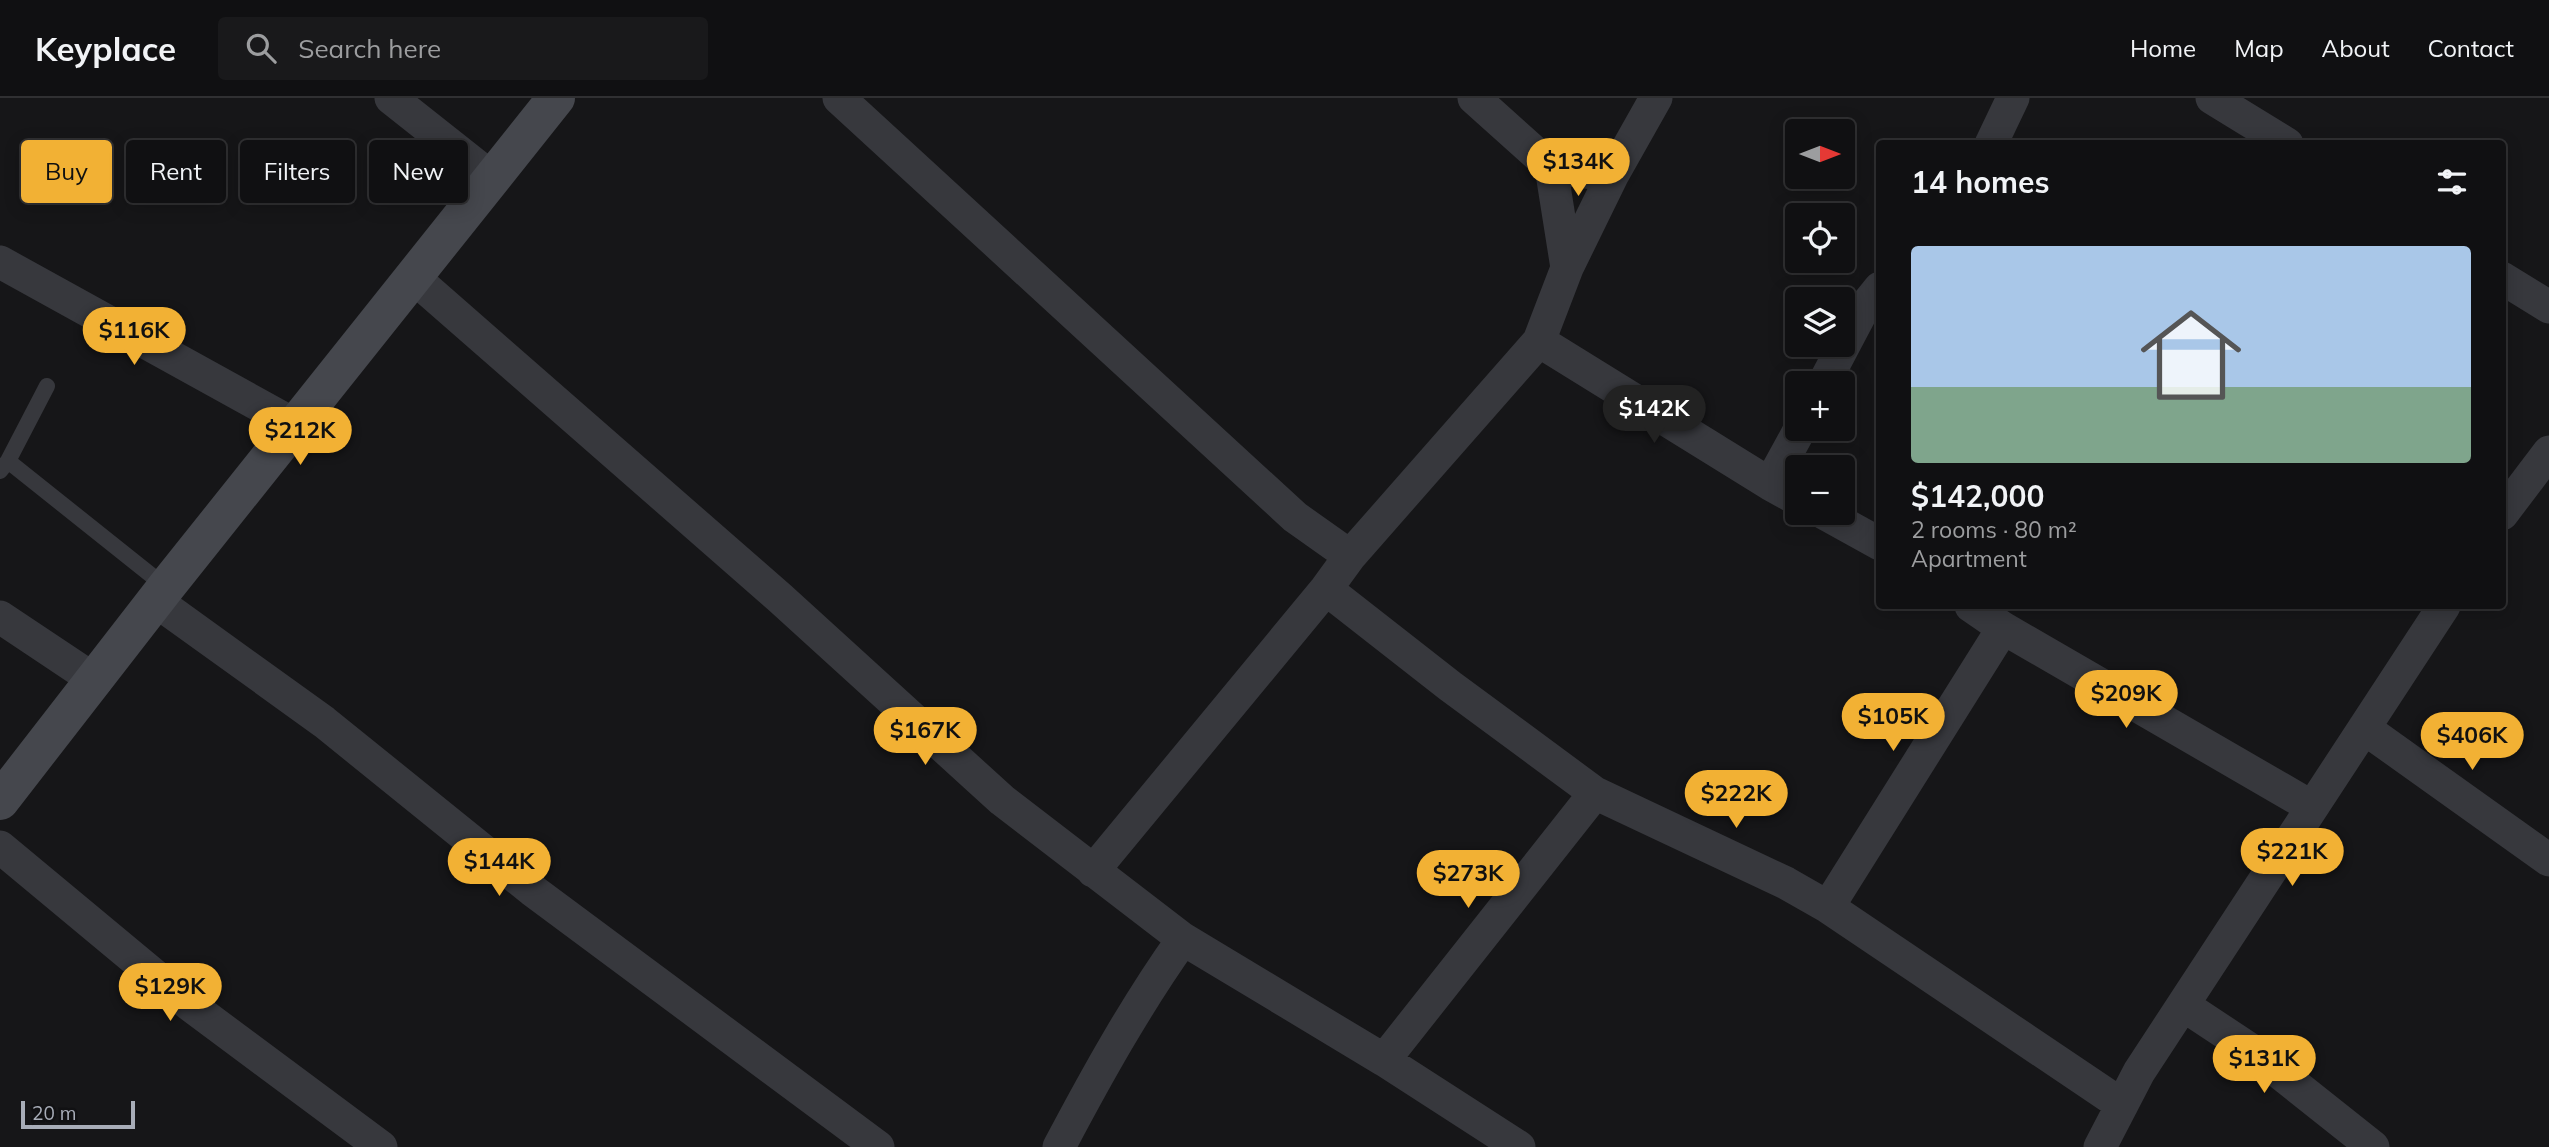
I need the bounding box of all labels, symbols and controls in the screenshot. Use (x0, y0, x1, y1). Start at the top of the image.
search box (218, 17, 708, 80)
text: Keyplace (35, 28, 176, 69)
icon: search (242, 29, 280, 67)
text: Search here (298, 32, 441, 65)
text: Home (2130, 33, 2196, 63)
text: Map (2234, 33, 2284, 63)
text: About (2322, 33, 2390, 63)
text: Contact (2428, 33, 2514, 63)
north arrow (1785, 119, 1855, 189)
map controls (1785, 119, 1855, 525)
pin: $134K (1529, 139, 1627, 198)
chip: Buy (21, 140, 112, 203)
chip: Rent (126, 140, 226, 203)
chip: Filters (240, 140, 355, 203)
chip: New (369, 140, 468, 203)
text: $134K (1543, 146, 1613, 175)
text: 14 homes (1911, 163, 2050, 201)
icon: filters (2433, 163, 2471, 201)
button: locate (1785, 203, 1855, 273)
button: layers (1785, 287, 1855, 357)
icon: home (2128, 292, 2254, 418)
pin: $116K (85, 308, 183, 367)
text: $116K (99, 315, 169, 344)
button: + (1785, 371, 1855, 441)
pin: $142K (1605, 386, 1703, 445)
text: $142K (1619, 393, 1689, 422)
pin: $212K (251, 408, 349, 467)
text: $212K (265, 415, 335, 444)
button: − (1785, 455, 1855, 525)
text: $142,000 (1911, 477, 2044, 515)
text: 2 rooms · 80 m² (1911, 515, 2077, 544)
text: Apartment (1911, 544, 2027, 573)
pin: $209K (2077, 670, 2175, 730)
text: $209K (2091, 678, 2161, 707)
pin: $105K (1844, 694, 1942, 753)
text: $105K (1858, 701, 1928, 730)
pin: $167K (876, 708, 974, 767)
pin: $406K (2423, 712, 2521, 772)
text: $167K (890, 715, 960, 744)
text: $406K (2437, 720, 2507, 749)
pin: $222K (1687, 770, 1785, 830)
text: $222K (1701, 778, 1771, 807)
pin: $221K (2243, 828, 2341, 888)
text: $221K (2257, 836, 2327, 865)
pin: $144K (450, 838, 548, 898)
text: $144K (464, 846, 534, 875)
pin: $273K (1419, 850, 1517, 910)
text: $273K (1433, 858, 1503, 887)
pin: $129K (121, 964, 219, 1023)
text: $129K (135, 971, 205, 1000)
pin: $131K (2215, 1035, 2313, 1095)
text: $131K (2229, 1043, 2299, 1072)
scale bar (21, 1098, 135, 1130)
text: 20 m (32, 1101, 76, 1125)

